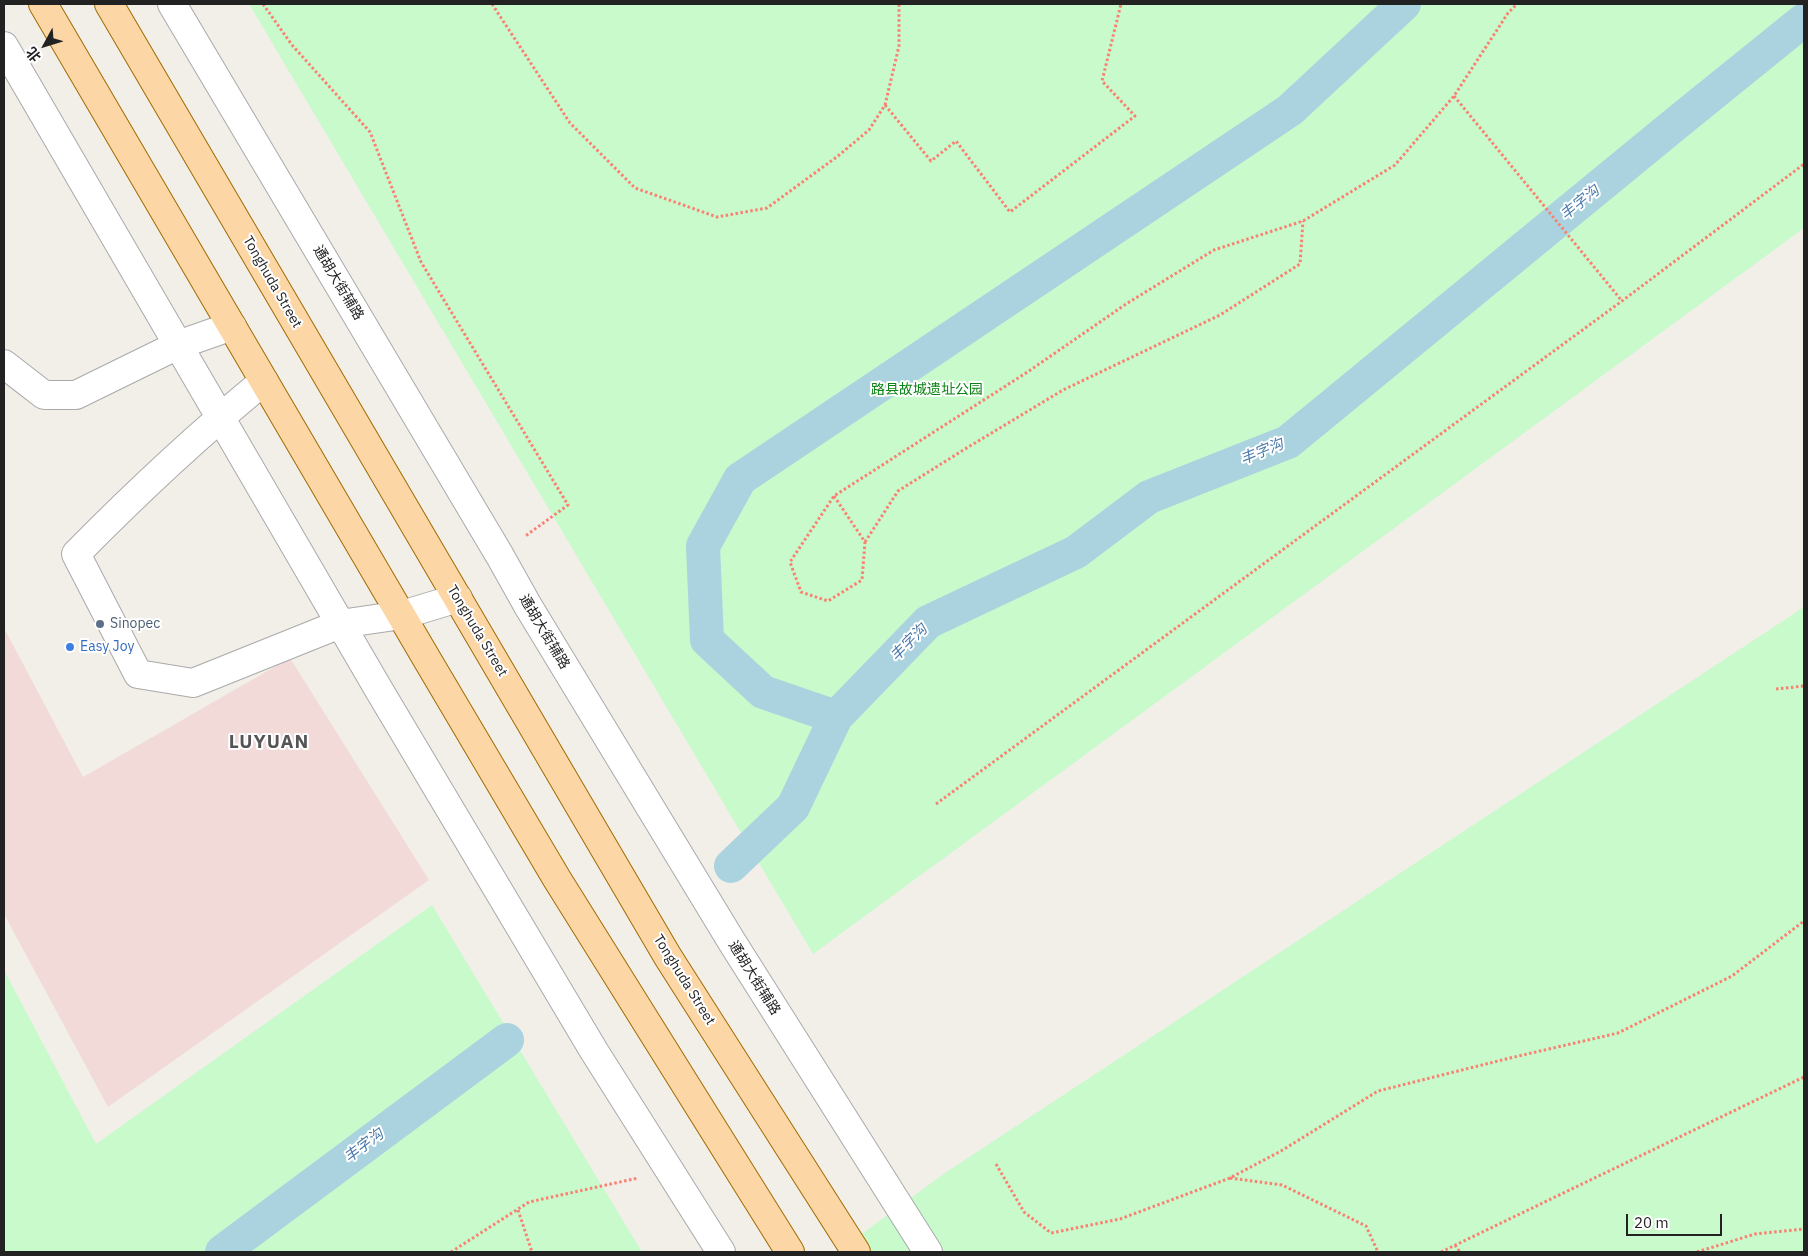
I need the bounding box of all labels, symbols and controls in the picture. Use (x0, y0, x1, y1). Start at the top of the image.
north arrow (20, 20, 70, 70)
text: 北 (22, 43, 45, 66)
water label: 丰字沟 (1557, 182, 1603, 224)
street label: Tonghuda Street (239, 233, 305, 331)
street label: 通胡大街辅路 (309, 243, 367, 323)
park label: 路县故城遗址公园 (871, 382, 983, 398)
water label: 丰字沟 (1238, 435, 1286, 469)
street label: Tonghuda Street (443, 582, 511, 680)
street label: 通胡大街辅路 (515, 592, 573, 672)
place label: Sinopec (110, 616, 160, 632)
marker: Sinopec (94, 618, 106, 630)
water label: 丰字沟 (887, 621, 931, 665)
place label: Easy Joy (80, 639, 134, 655)
marker: Easy Joy (64, 641, 76, 653)
district label: LUYUAN (228, 732, 310, 754)
street label: Tonghuda Street (649, 932, 719, 1028)
street label: 通胡大街辅路 (725, 938, 783, 1018)
water label: 丰字沟 (341, 1125, 387, 1167)
scale bar (1628, 1204, 1724, 1236)
text: 20 m (1634, 1213, 1669, 1232)

